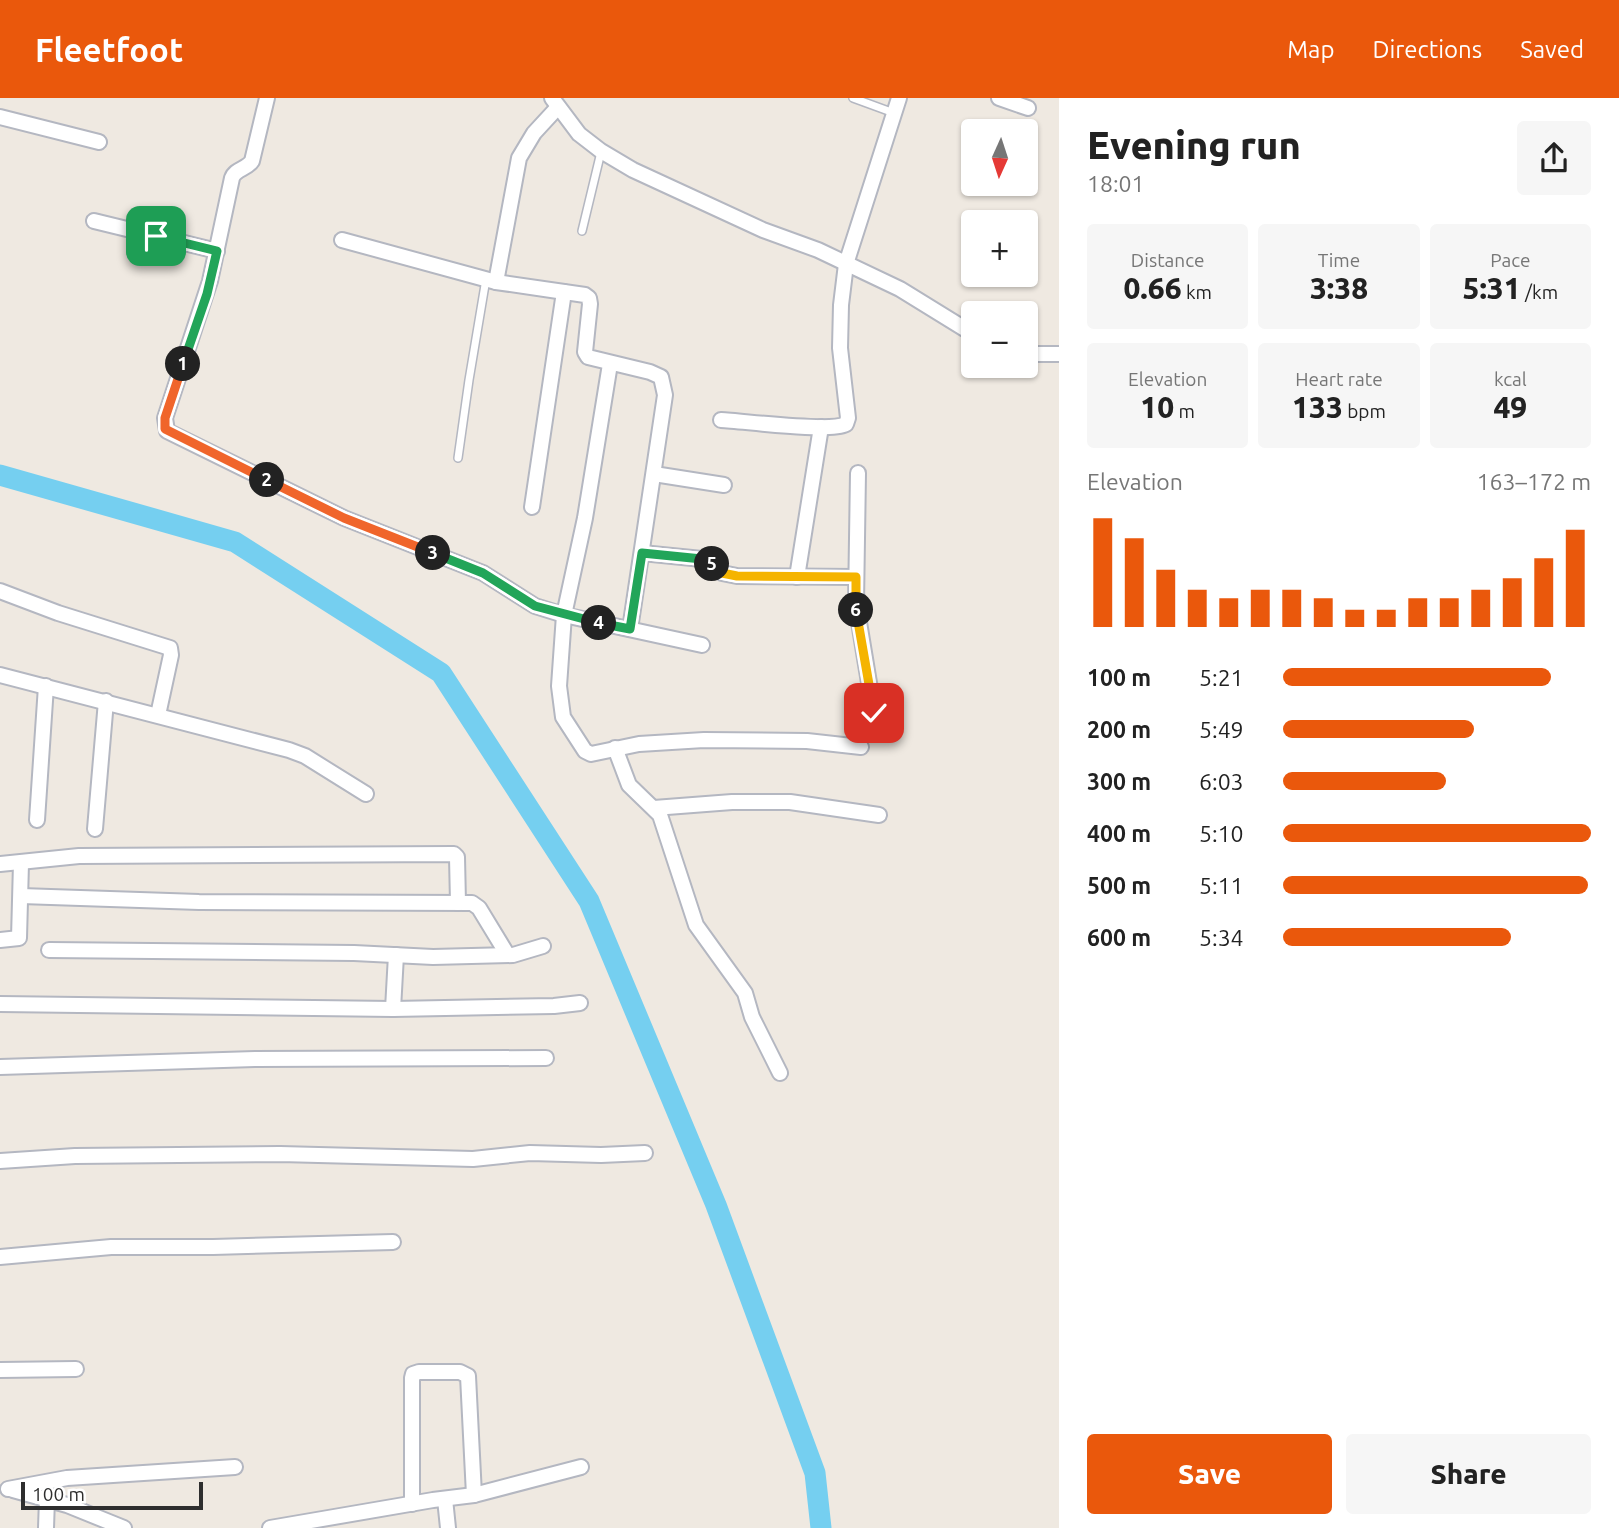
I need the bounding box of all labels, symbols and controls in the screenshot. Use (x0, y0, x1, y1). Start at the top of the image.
text: Fleetfoot (35, 31, 183, 68)
text: Map (1287, 36, 1334, 63)
text: Directions (1372, 36, 1482, 63)
text: Saved (1520, 36, 1584, 63)
north arrow (961, 119, 1038, 196)
map controls (961, 119, 1038, 378)
button: share (1517, 121, 1591, 195)
text: Evening run (1087, 124, 1301, 166)
text: 18:01 (1087, 171, 1145, 196)
pin (126, 206, 186, 266)
button: + (961, 210, 1038, 287)
icon: arrive (137, 217, 175, 255)
text: Distance (1131, 249, 1204, 271)
text: Time (1318, 249, 1360, 271)
text: Pace (1490, 249, 1530, 271)
text: 0.66 (1123, 271, 1182, 305)
text: 3:38 (1310, 271, 1368, 305)
text: 5:31 (1463, 271, 1521, 305)
text: km (1182, 281, 1212, 303)
text: /km (1521, 281, 1558, 303)
button: − (961, 301, 1038, 378)
pin: 1 (166, 346, 200, 382)
text: 1 (177, 352, 188, 374)
text: Elevation (1128, 368, 1207, 390)
text: Heart rate (1295, 368, 1383, 390)
text: kcal (1494, 368, 1527, 390)
text: 10 (1140, 390, 1174, 424)
text: 133 (1292, 390, 1343, 424)
text: 49 (1493, 390, 1527, 424)
text: m (1174, 400, 1195, 422)
text: bpm (1343, 400, 1386, 422)
pin: 2 (250, 462, 284, 498)
text: 2 (261, 468, 272, 490)
text: Elevation (1087, 469, 1183, 494)
text: 163–172 m (1477, 469, 1591, 494)
pin: 3 (416, 536, 450, 570)
text: 3 (427, 541, 438, 563)
pin: 5 (694, 546, 730, 582)
text: 5 (706, 552, 717, 574)
pin: 6 (838, 592, 874, 628)
text: 6 (850, 598, 861, 620)
pin: 4 (582, 606, 616, 640)
text: 4 (593, 611, 604, 633)
text: 100 m (1087, 665, 1151, 690)
text: 5:21 (1199, 665, 1244, 690)
pin (844, 683, 904, 743)
icon: check (855, 694, 893, 732)
text: 200 m (1087, 717, 1151, 742)
text: 5:49 (1199, 717, 1244, 742)
text: 300 m (1087, 769, 1151, 794)
text: 6:03 (1199, 769, 1244, 794)
text: 400 m (1087, 821, 1151, 846)
text: 5:10 (1199, 821, 1244, 846)
text: 500 m (1087, 873, 1151, 898)
text: 5:11 (1199, 873, 1244, 898)
text: 600 m (1087, 925, 1151, 950)
text: 5:34 (1199, 925, 1244, 950)
button: Save (1087, 1434, 1332, 1514)
button: Share (1346, 1434, 1591, 1514)
scale bar (21, 1479, 203, 1511)
text: 100 m (32, 1483, 85, 1505)

